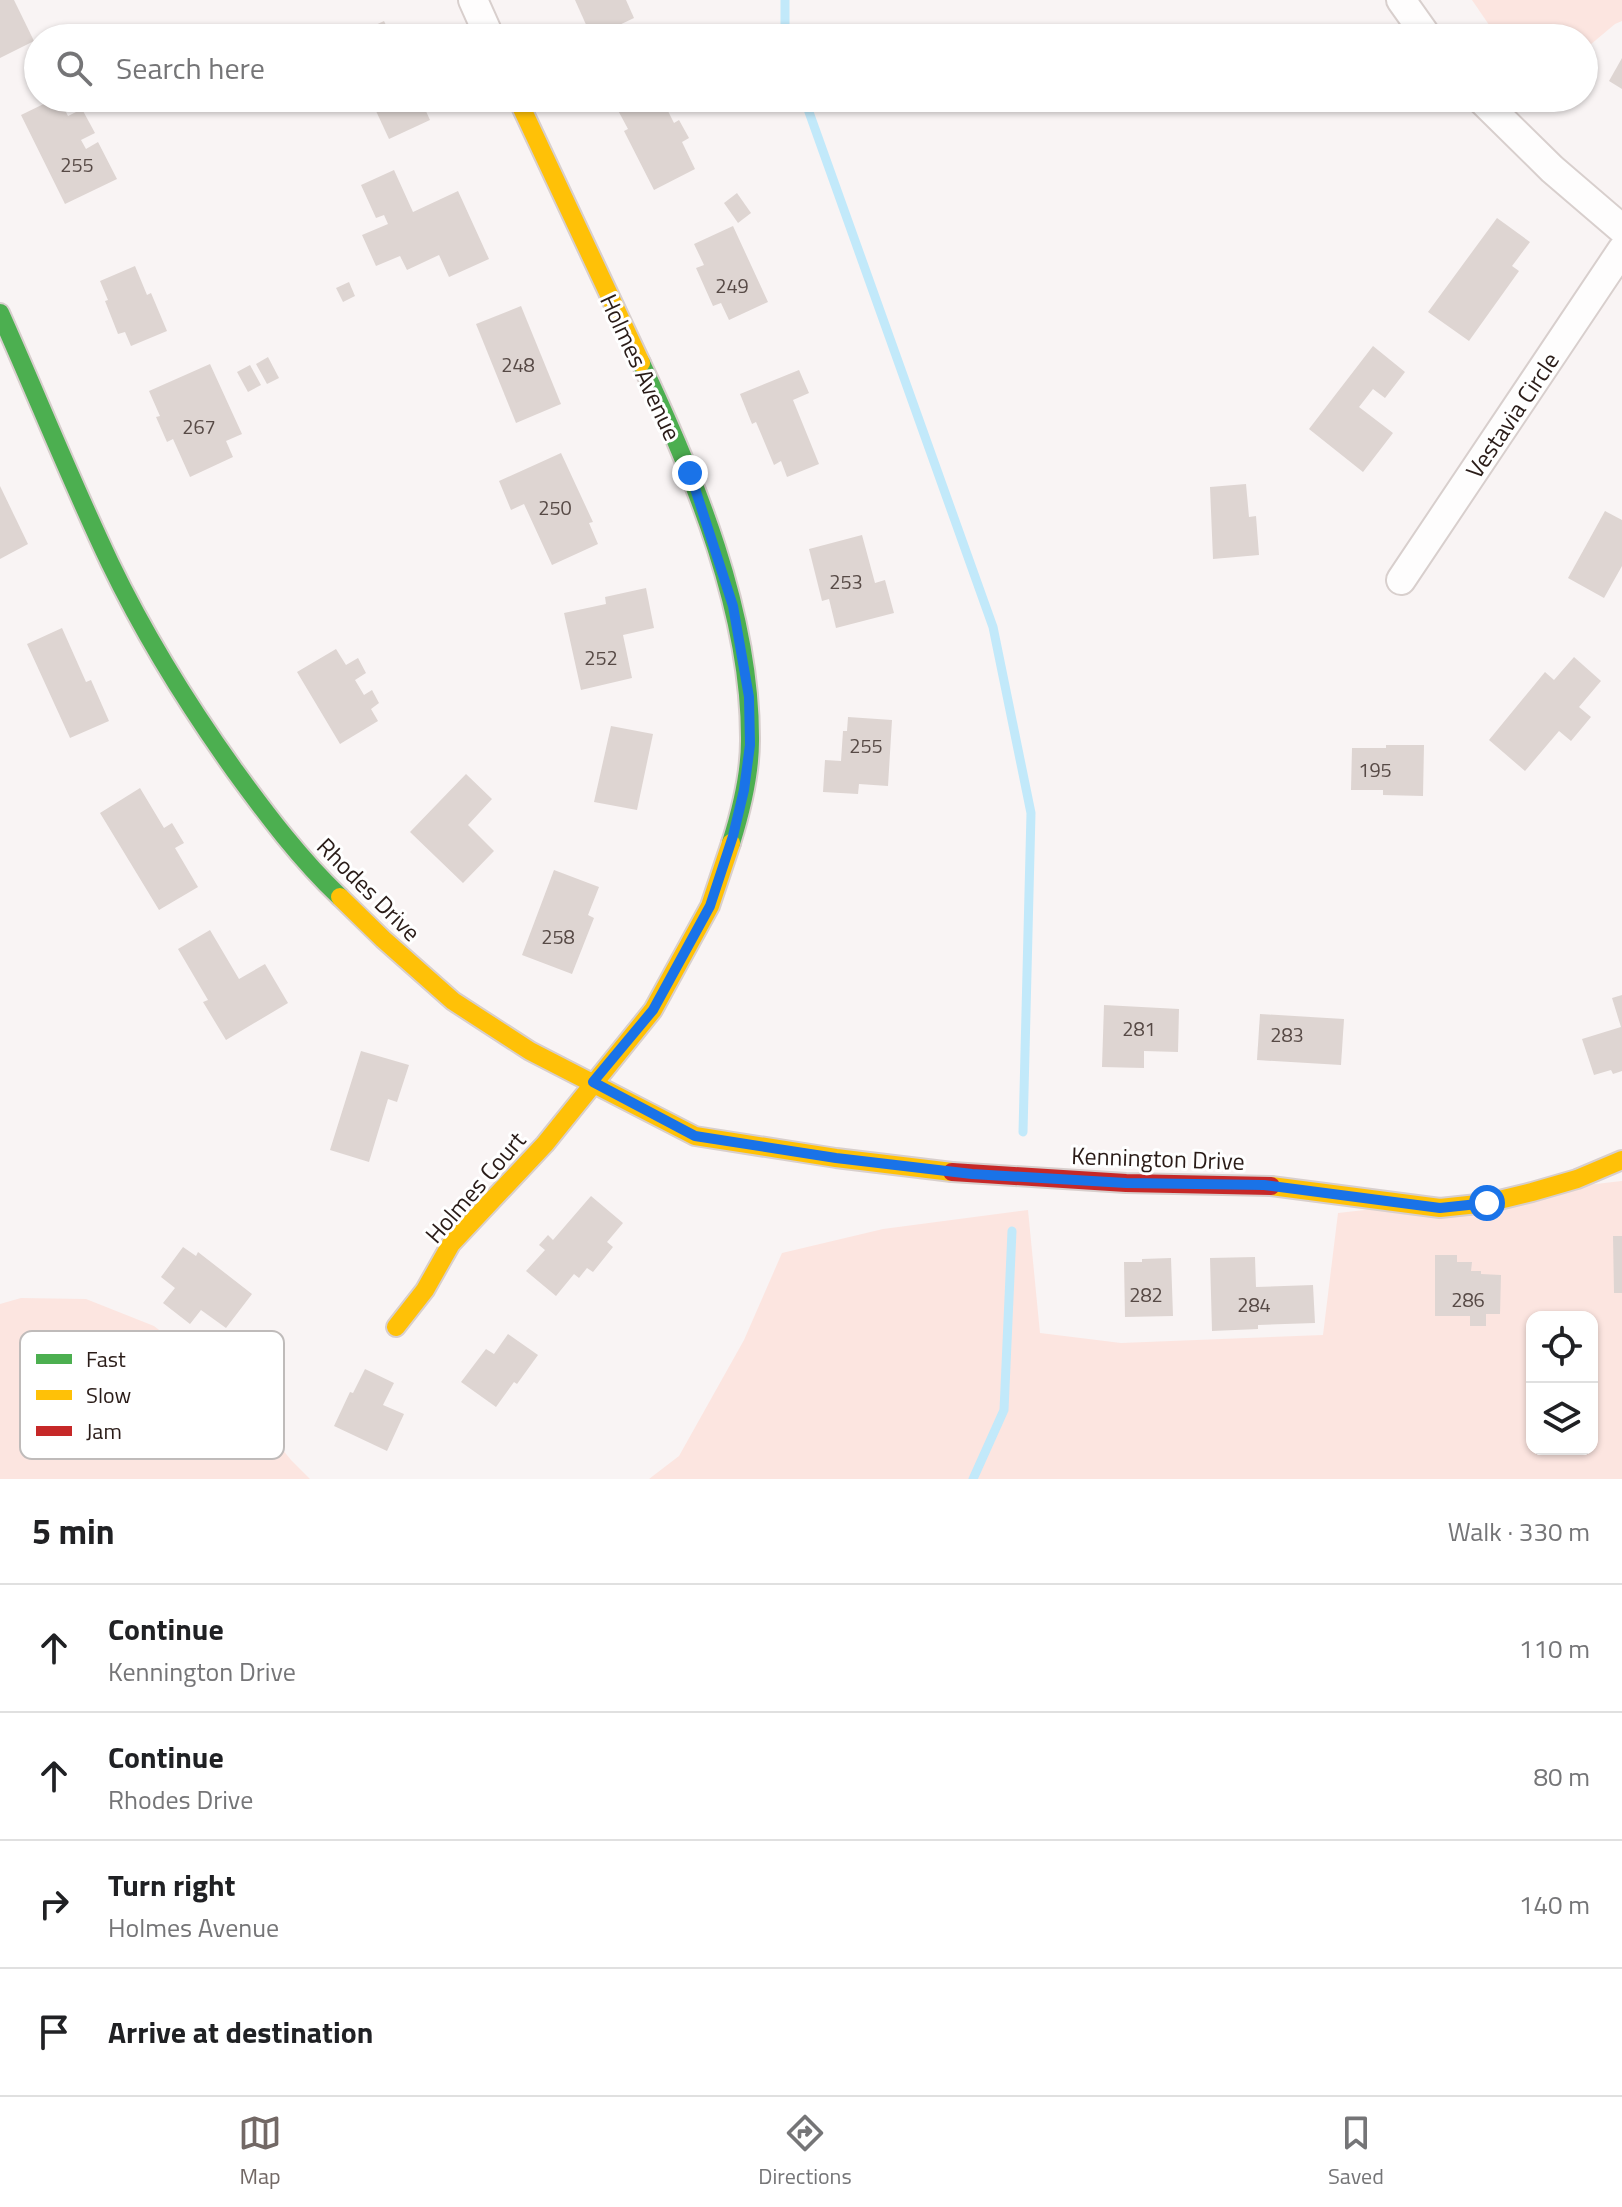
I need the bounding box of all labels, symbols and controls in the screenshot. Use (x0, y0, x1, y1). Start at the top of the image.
search box (24, 24, 1598, 112)
text: Search here (116, 45, 265, 91)
icon: search (52, 46, 96, 90)
house number: 255 (60, 149, 94, 180)
house number: 249 (715, 270, 749, 301)
street label: Holmes Avenue (591, 288, 691, 446)
street label: Vestavia Circle (1456, 345, 1568, 485)
house number: 248 (501, 349, 535, 380)
house number: 267 (182, 411, 216, 442)
route end (672, 455, 708, 491)
house number: 250 (538, 492, 572, 523)
house number: 253 (829, 566, 863, 597)
house number: 252 (584, 642, 618, 673)
house number: 255 (849, 730, 883, 761)
house number: 195 (1358, 754, 1392, 785)
street label: Rhodes Drive (309, 829, 429, 949)
house number: 258 (541, 921, 575, 952)
house number: 281 (1122, 1013, 1156, 1044)
house number: 283 (1270, 1019, 1304, 1050)
street label: Holmes Court (416, 1123, 534, 1251)
street label: Kennington Drive (1071, 1137, 1245, 1179)
route start (1469, 1185, 1505, 1221)
house number: 282 (1129, 1279, 1163, 1310)
house number: 286 (1451, 1284, 1485, 1315)
house number: 284 (1237, 1289, 1271, 1320)
map controls (1526, 1311, 1598, 1455)
button: locate (1526, 1311, 1598, 1383)
legend (20, 1331, 284, 1459)
text: Fast (86, 1342, 126, 1376)
text: Slow (86, 1378, 132, 1412)
button: layers (1526, 1383, 1598, 1455)
text: Jam (86, 1414, 122, 1448)
text: 5 min (32, 1505, 115, 1557)
text: Walk · 330 m (1448, 1512, 1590, 1551)
text: Continue (108, 1606, 224, 1652)
icon: ahead (32, 1626, 76, 1670)
text: 110 m (1519, 1629, 1590, 1668)
text: Kennington Drive (108, 1652, 296, 1691)
text: Continue (108, 1734, 224, 1780)
icon: ahead (32, 1754, 76, 1798)
text: 80 m (1533, 1757, 1590, 1796)
text: Rhodes Drive (108, 1780, 253, 1819)
text: Turn right (108, 1862, 236, 1908)
icon: right (32, 1882, 76, 1926)
text: 140 m (1519, 1885, 1590, 1924)
text: Holmes Avenue (108, 1908, 279, 1947)
text: Arrive at destination (108, 2009, 373, 2055)
icon: arrive (32, 2010, 76, 2054)
tab: Map (238, 2111, 282, 2193)
tab: Directions (758, 2111, 852, 2193)
tab: Saved (1328, 2111, 1384, 2193)

